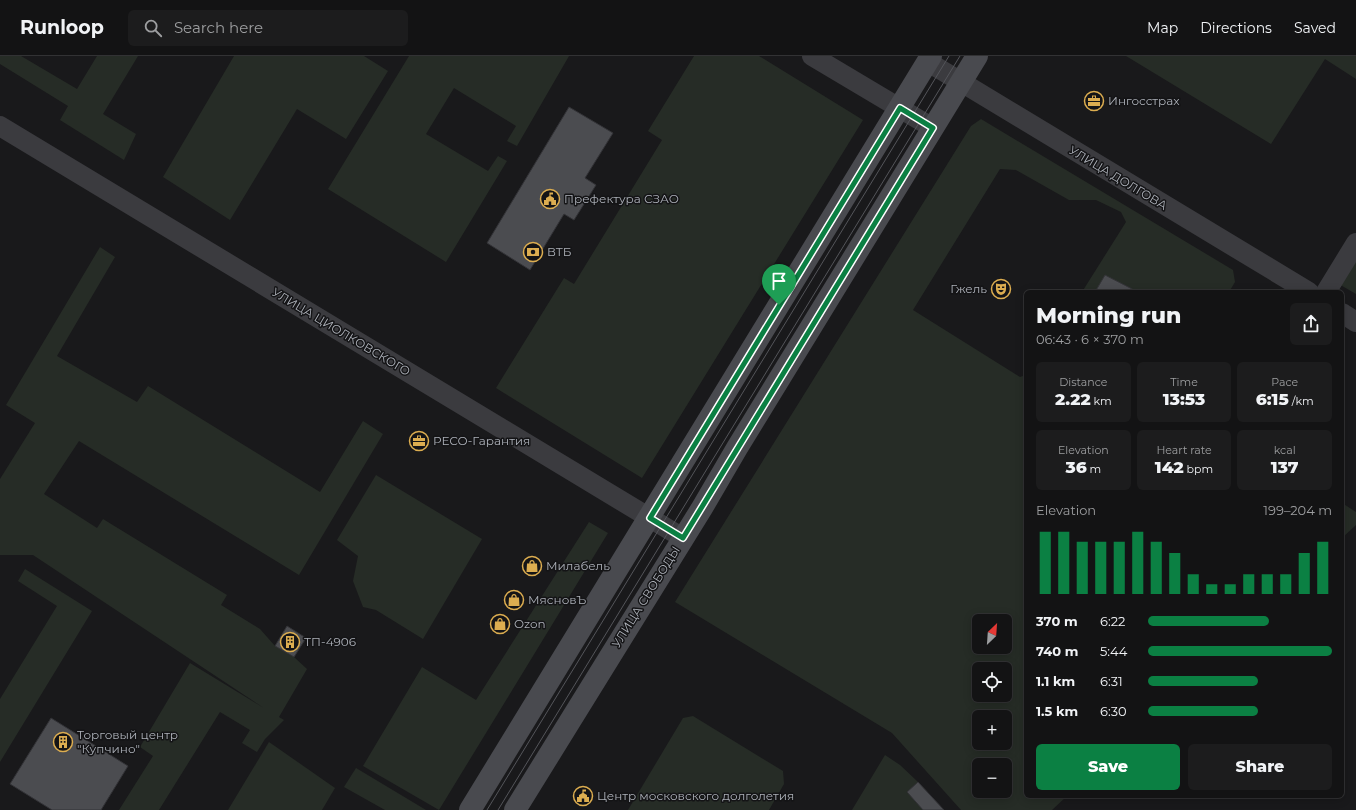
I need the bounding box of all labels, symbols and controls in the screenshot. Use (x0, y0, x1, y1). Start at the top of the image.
search box (128, 10, 408, 46)
text: Runloop (20, 16, 104, 39)
icon: search (142, 17, 164, 39)
text: Search here (174, 18, 263, 37)
text: Map (1147, 19, 1178, 37)
text: Directions (1200, 19, 1272, 37)
text: Saved (1294, 19, 1336, 37)
office icon: Ингосстрах (1083, 90, 1105, 112)
place label: Ингосстрах (1108, 93, 1180, 108)
street label: УЛИЦА ДОЛГОВА (1066, 142, 1170, 213)
public building icon: Префектура СЗАО (539, 188, 561, 210)
place label: Префектура СЗАО (564, 191, 679, 206)
bank icon: ВТБ (522, 241, 544, 263)
place label: ВТБ (547, 244, 572, 259)
pin (762, 264, 796, 305)
icon: arrive (768, 270, 790, 292)
theatre icon: Гжель (990, 278, 1012, 300)
place label: Гжель (950, 281, 987, 296)
street label: УЛИЦА ЦИОЛКОВСКОГО (269, 284, 413, 379)
text: Morning run (1036, 302, 1181, 329)
button: share (1290, 303, 1332, 345)
text: 06:43 · 6 × 370 m (1036, 331, 1144, 347)
text: Distance (1059, 375, 1107, 389)
text: Time (1170, 375, 1198, 389)
text: Pace (1271, 375, 1298, 389)
text: 2.22 (1055, 389, 1091, 409)
text: 13:53 (1163, 389, 1205, 409)
text: 6:15 (1256, 389, 1289, 409)
text: km (1091, 394, 1112, 408)
text: /km (1289, 394, 1314, 408)
office icon: РЕСО-Гарантия (408, 430, 430, 452)
place label: РЕСО-Гарантия (433, 433, 530, 448)
text: Elevation (1058, 443, 1109, 457)
text: Heart rate (1156, 443, 1212, 457)
text: kcal (1274, 443, 1296, 457)
text: 36 (1065, 457, 1087, 477)
text: 142 (1155, 457, 1184, 477)
text: 137 (1271, 457, 1299, 477)
text: m (1087, 462, 1101, 476)
text: bpm (1184, 462, 1213, 476)
text: Elevation (1036, 502, 1096, 518)
text: 199–204 m (1263, 502, 1332, 518)
street label: УЛИЦА СВОБОДЫ (608, 543, 683, 650)
shop icon: Милабель (521, 555, 543, 577)
place label: Милабель (546, 558, 610, 573)
shop icon: МясновЪ (503, 589, 525, 611)
place label: МясновЪ (528, 592, 587, 607)
shop icon: Ozon (489, 613, 511, 635)
text: 370 m (1036, 613, 1078, 629)
text: 6:22 (1100, 613, 1125, 629)
north arrow (972, 614, 1012, 654)
map controls (972, 614, 1012, 798)
place label: Ozon (514, 616, 546, 631)
building icon: ТП-4906 (279, 631, 301, 653)
place label: ТП-4906 (304, 634, 356, 649)
text: 740 m (1036, 643, 1078, 659)
text: 5:44 (1100, 643, 1127, 659)
button: locate (972, 662, 1012, 702)
text: 1.1 km (1036, 673, 1075, 689)
text: 6:31 (1100, 673, 1123, 689)
text: 1.5 km (1036, 703, 1078, 719)
text: 6:30 (1100, 703, 1127, 719)
button: + (972, 710, 1012, 750)
place label: Торговый центр "Купчино" (77, 727, 178, 756)
building icon: Торговый центр "Купчино" (52, 731, 74, 753)
button: Save (1036, 744, 1180, 790)
button: Share (1188, 744, 1332, 790)
button: − (972, 758, 1012, 798)
public building icon: Центр московского долголетия (572, 785, 594, 807)
place label: Центр московского долголетия (597, 788, 794, 803)

